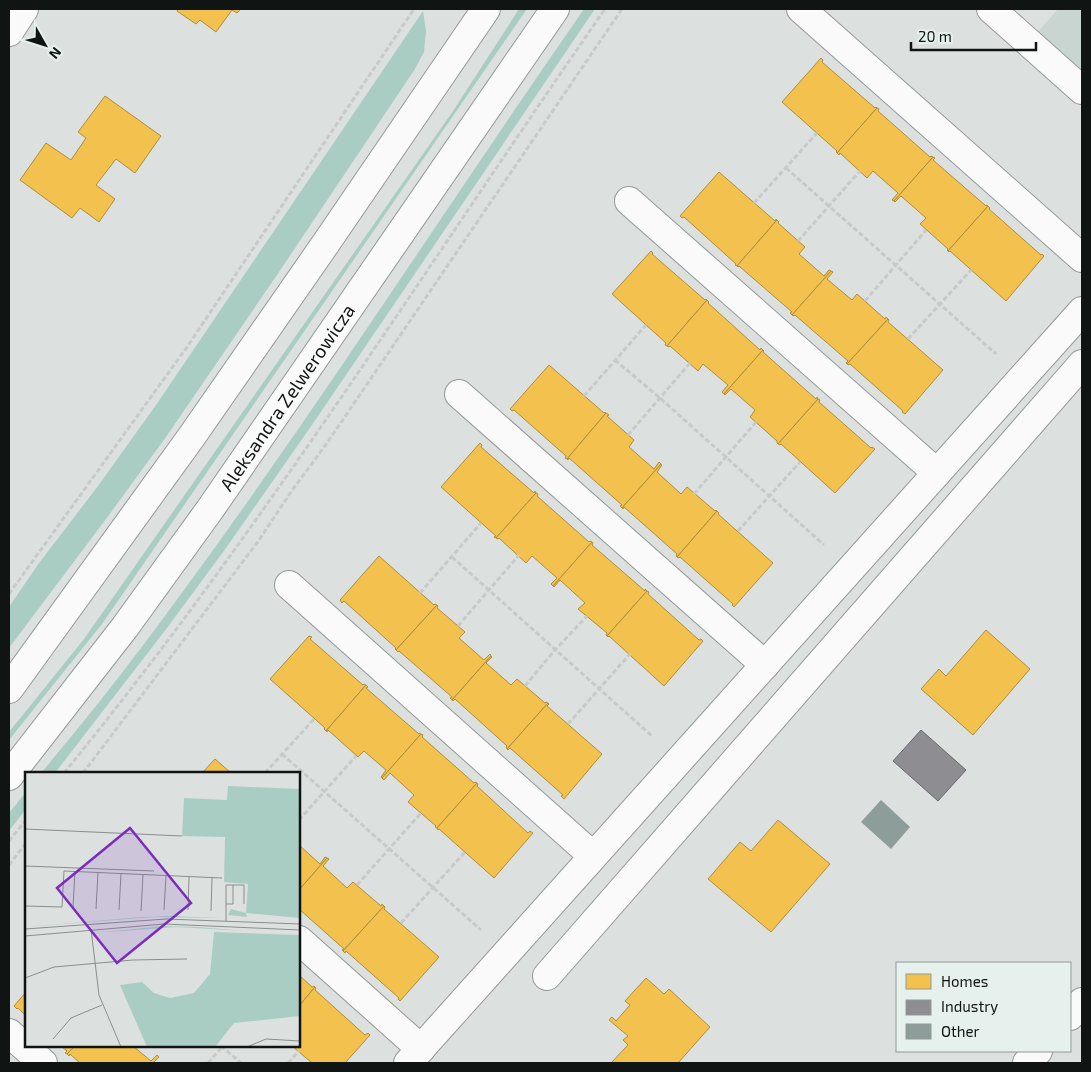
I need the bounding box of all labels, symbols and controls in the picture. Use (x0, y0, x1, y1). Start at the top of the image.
north arrow (20, 20, 70, 70)
scale bar (911, 20, 1036, 52)
text: 20 m (918, 27, 952, 45)
text: N (46, 44, 65, 63)
street label: Aleksandra Zelwerowicza (214, 299, 359, 495)
inset map (25, 772, 300, 1047)
legend (896, 962, 1071, 1052)
text: Homes (941, 972, 988, 990)
text: Industry (941, 997, 998, 1015)
text: Other (941, 1022, 980, 1040)

